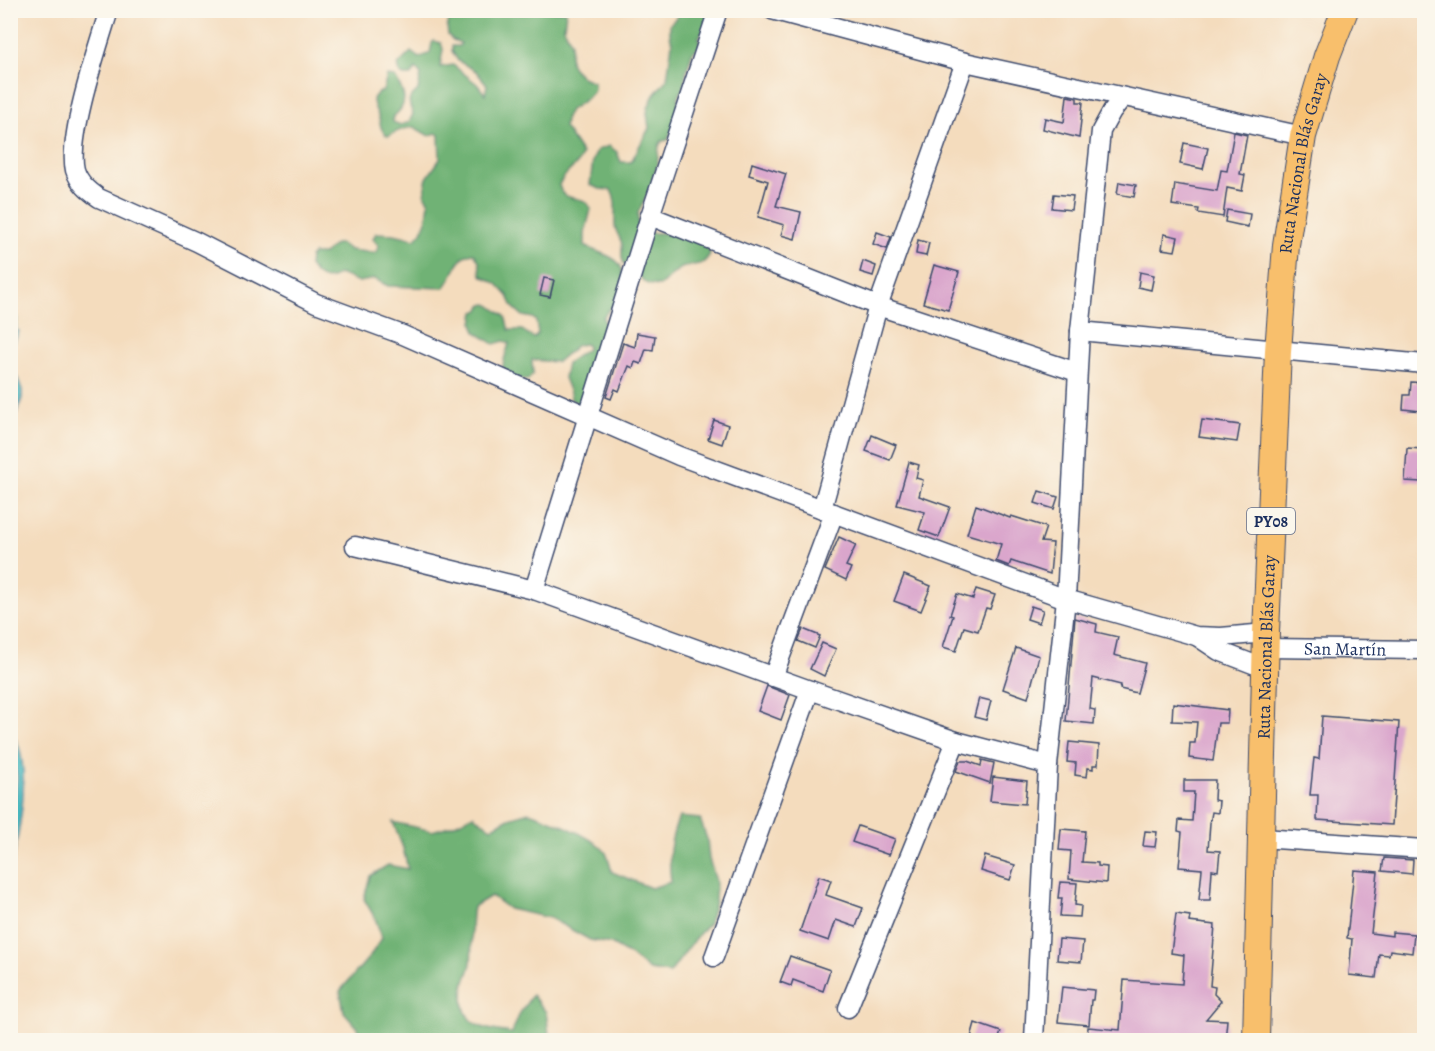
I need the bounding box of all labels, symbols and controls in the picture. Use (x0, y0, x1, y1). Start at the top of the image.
street label: Ruta Nacional Blás Garay (1273, 69, 1334, 255)
road number: PY08 (1247, 508, 1295, 534)
street label: Ruta Nacional Blás Garay (1251, 553, 1281, 740)
street label: San Martín (1304, 636, 1386, 662)

